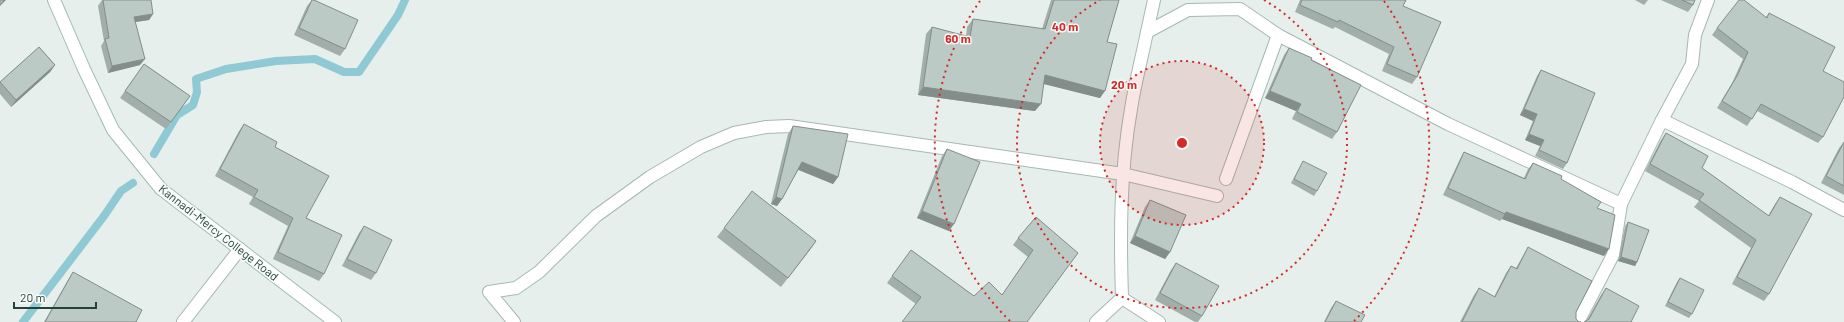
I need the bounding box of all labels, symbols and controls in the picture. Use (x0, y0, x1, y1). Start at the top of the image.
text: 40 m (1052, 19, 1078, 33)
text: 60 m (945, 31, 971, 45)
text: 20 m (1111, 77, 1137, 91)
centre of rings (1175, 136, 1189, 150)
street label: Kannadi-Mercy College Road (156, 181, 282, 283)
scale bar (14, 284, 96, 310)
text: 20 m (20, 290, 46, 304)

